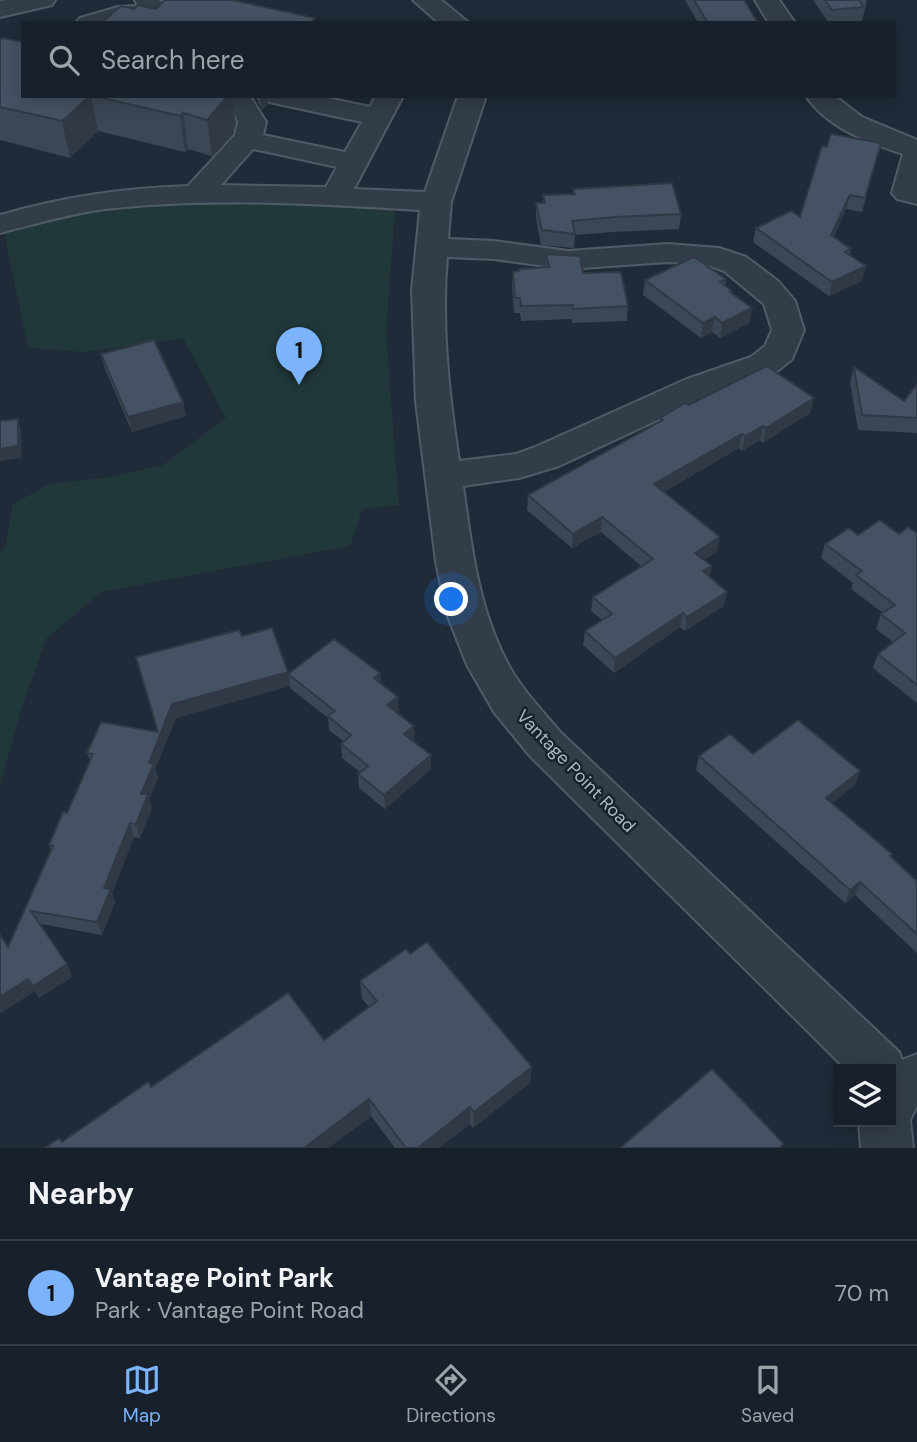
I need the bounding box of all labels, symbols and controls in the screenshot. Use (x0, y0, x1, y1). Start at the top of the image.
search box (21, 21, 896, 98)
icon: search (45, 41, 83, 79)
text: Search here (101, 43, 244, 77)
pin: 1 (276, 327, 322, 385)
your location (434, 582, 468, 616)
street label: Vantage Point Road (511, 705, 641, 837)
map controls (833, 1064, 896, 1127)
button: layers (833, 1064, 896, 1127)
text: Nearby (28, 1174, 134, 1213)
text: Vantage Point Park (95, 1261, 334, 1295)
text: 1 (47, 1278, 55, 1308)
text: 70 m (835, 1278, 889, 1308)
text: Park · Vantage Point Road (95, 1295, 364, 1325)
tab: Map (123, 1361, 161, 1428)
tab: Directions (406, 1361, 496, 1428)
tab: Saved (741, 1361, 794, 1428)

